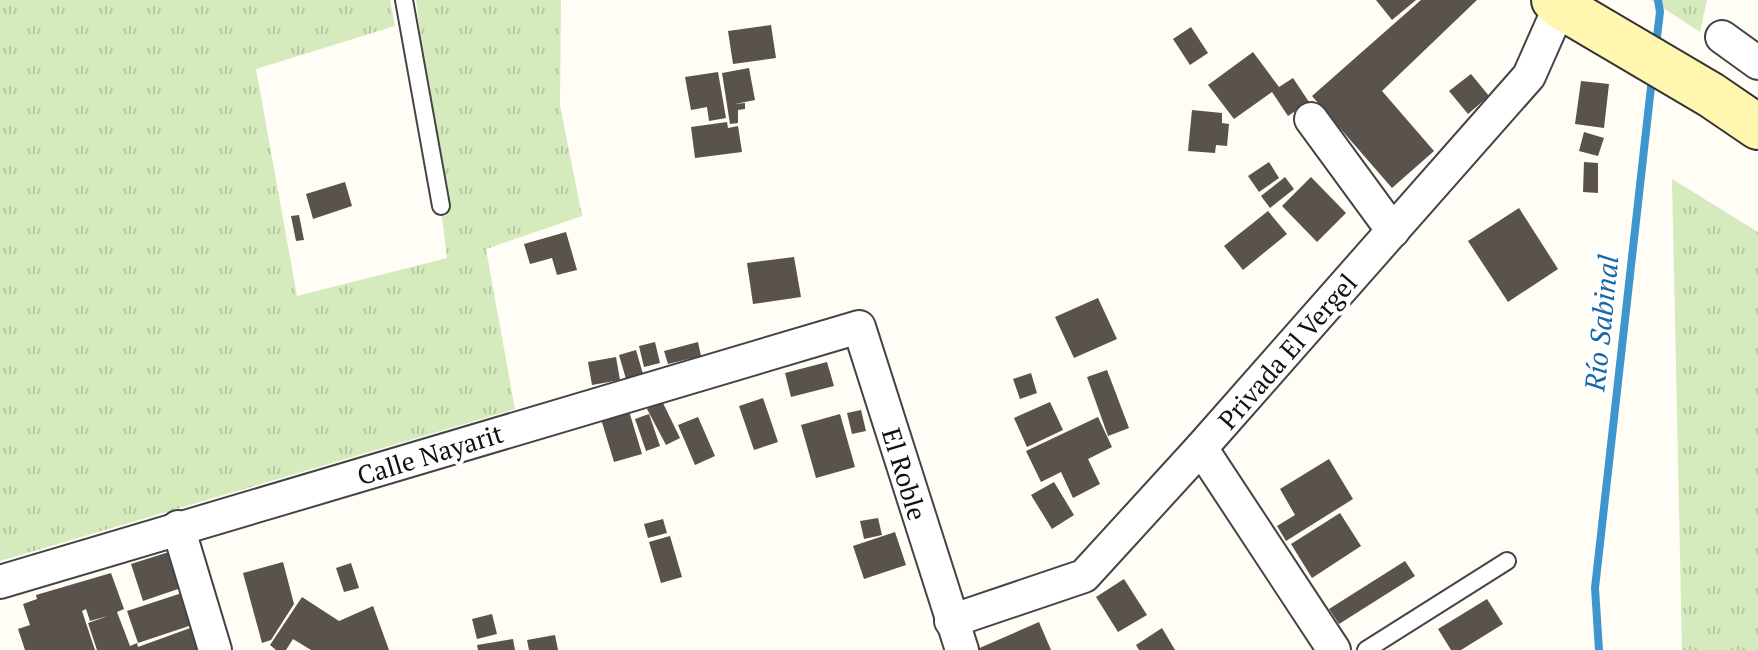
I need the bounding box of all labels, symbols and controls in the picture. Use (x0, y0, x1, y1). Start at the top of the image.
water label: Río Sabinal (1575, 253, 1627, 394)
street label: Privada El Vergel (1210, 266, 1364, 436)
street label: Calle Nayarit (353, 416, 507, 492)
street label: El Roble (875, 424, 935, 524)

